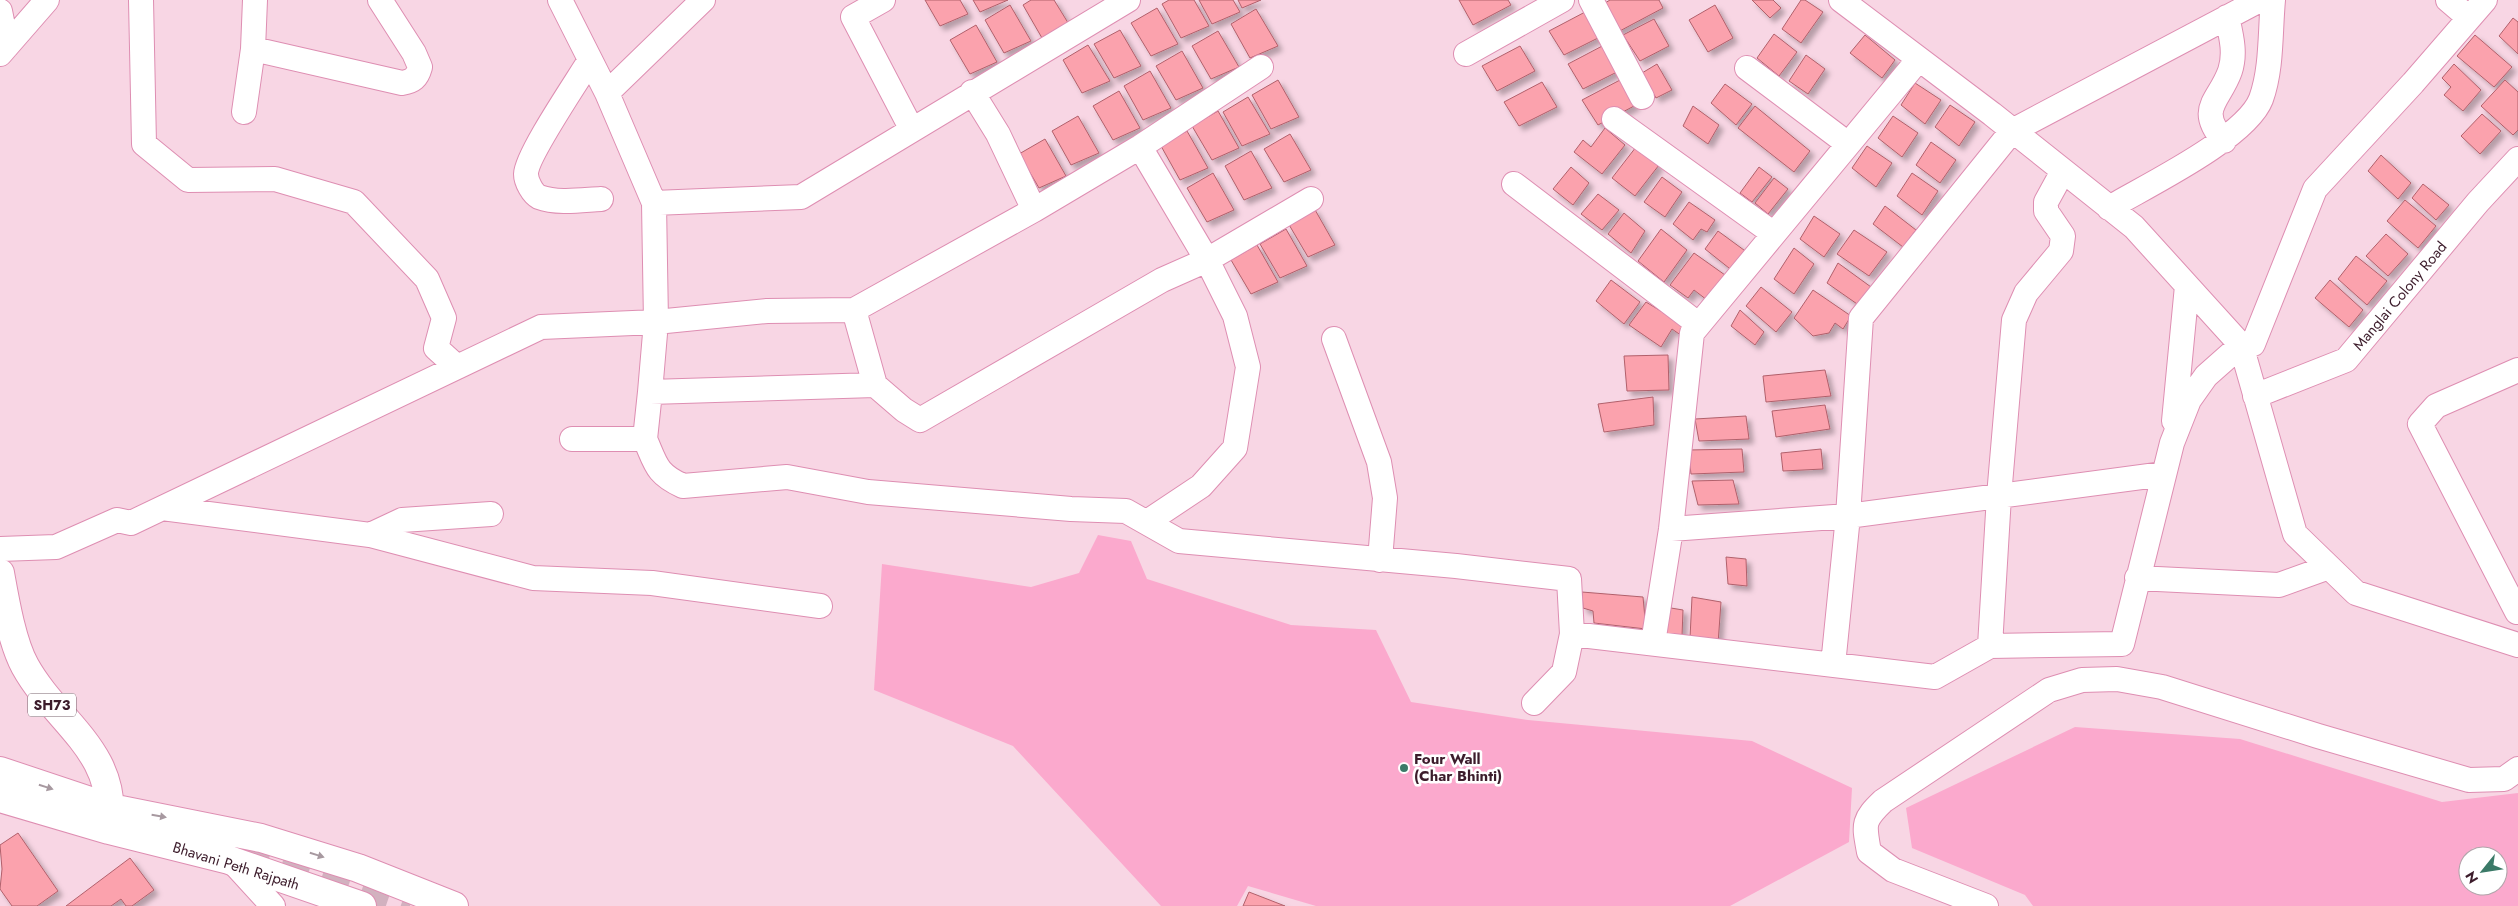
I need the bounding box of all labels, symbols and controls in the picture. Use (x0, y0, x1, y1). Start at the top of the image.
street label: Manglai Colony Road (2348, 237, 2452, 355)
road number: SH73 (28, 694, 76, 716)
place label: Four Wall (Char Bhinti) (1414, 748, 1502, 787)
marker: Four Wall (Char Bhinti) (1398, 762, 1410, 774)
one-way arrow (39, 783, 54, 791)
one-way arrow (151, 813, 167, 821)
street label: Bhavani Peth Rajpath (170, 836, 302, 896)
north arrow (2458, 846, 2508, 896)
one-way arrow (309, 851, 324, 859)
text: N (2460, 868, 2483, 887)

